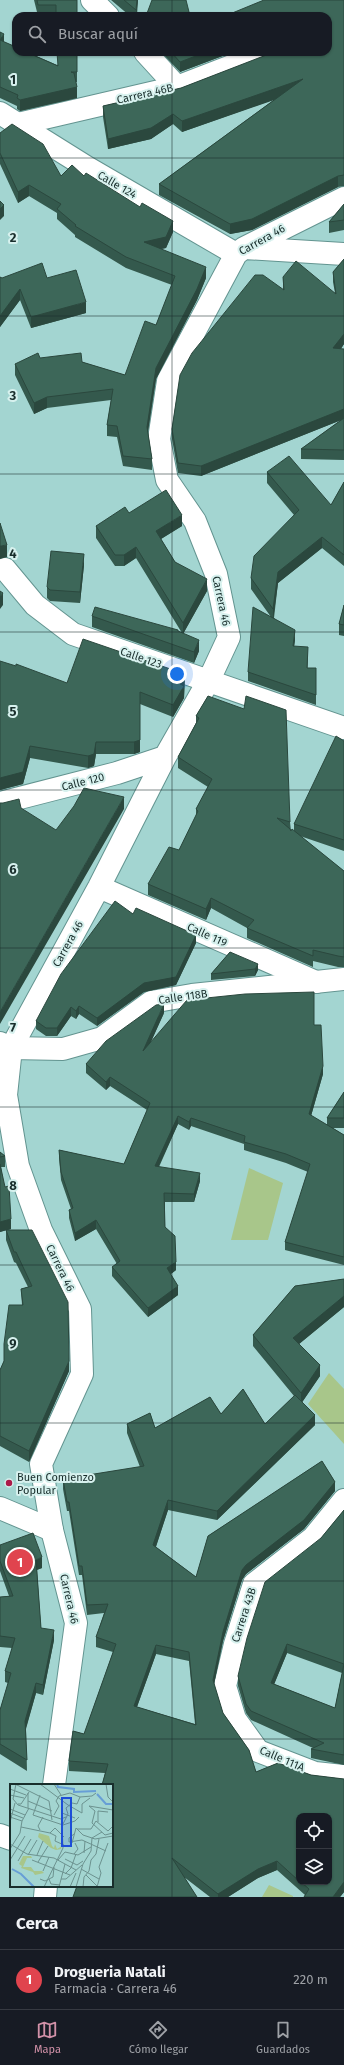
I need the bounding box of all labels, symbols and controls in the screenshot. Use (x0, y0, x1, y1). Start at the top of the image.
search box (12, 12, 332, 56)
icon: search (26, 23, 48, 45)
text: Buscar aquí (58, 25, 138, 43)
text: 1 (10, 72, 16, 87)
street label: Carrera 46B (116, 81, 175, 107)
street label: Calle 124 (95, 169, 139, 201)
street label: Carrera 46 (237, 222, 287, 258)
text: 2 (10, 230, 17, 245)
text: 3 (9, 388, 17, 403)
text: 4 (9, 546, 17, 561)
street label: Carrera 46 (209, 575, 233, 627)
street label: Calle 123 (119, 645, 163, 671)
your location (167, 664, 187, 684)
text: 5 (10, 704, 17, 719)
street label: Calle 120 (60, 770, 106, 794)
text: 6 (9, 862, 17, 877)
street label: Carrera 46 (50, 919, 86, 969)
street label: Calle 119 (185, 920, 229, 950)
street label: Calle 118B (158, 987, 209, 1007)
text: 7 (10, 1020, 16, 1035)
text: 8 (9, 1178, 17, 1193)
street label: Carrera 46 (43, 1242, 77, 1294)
text: 9 (9, 1336, 17, 1351)
place label: Buen Comienzo Popular (17, 1471, 94, 1497)
marker: Buen Comienzo Popular (4, 1478, 14, 1488)
pin: 1 (7, 1547, 33, 1577)
street label: Carrera 46 (57, 1573, 81, 1625)
street label: Carrera 43B (229, 1586, 259, 1644)
street label: Calle 111A (258, 1744, 307, 1775)
inset map (10, 1784, 113, 1887)
map controls (296, 1813, 332, 1885)
button: locate (296, 1813, 332, 1849)
button: layers (296, 1849, 332, 1885)
text: Cerca (16, 1913, 58, 1934)
text: Drogueria Natali (54, 1963, 166, 1981)
text: 1 (26, 1972, 32, 1987)
text: 220 m (293, 1972, 328, 1987)
text: Farmacia · Carrera 46 (54, 1981, 177, 1996)
tab: Mapa (34, 2019, 61, 2056)
tab: Cómo llegar (129, 2019, 188, 2056)
tab: Guardados (256, 2019, 310, 2056)

